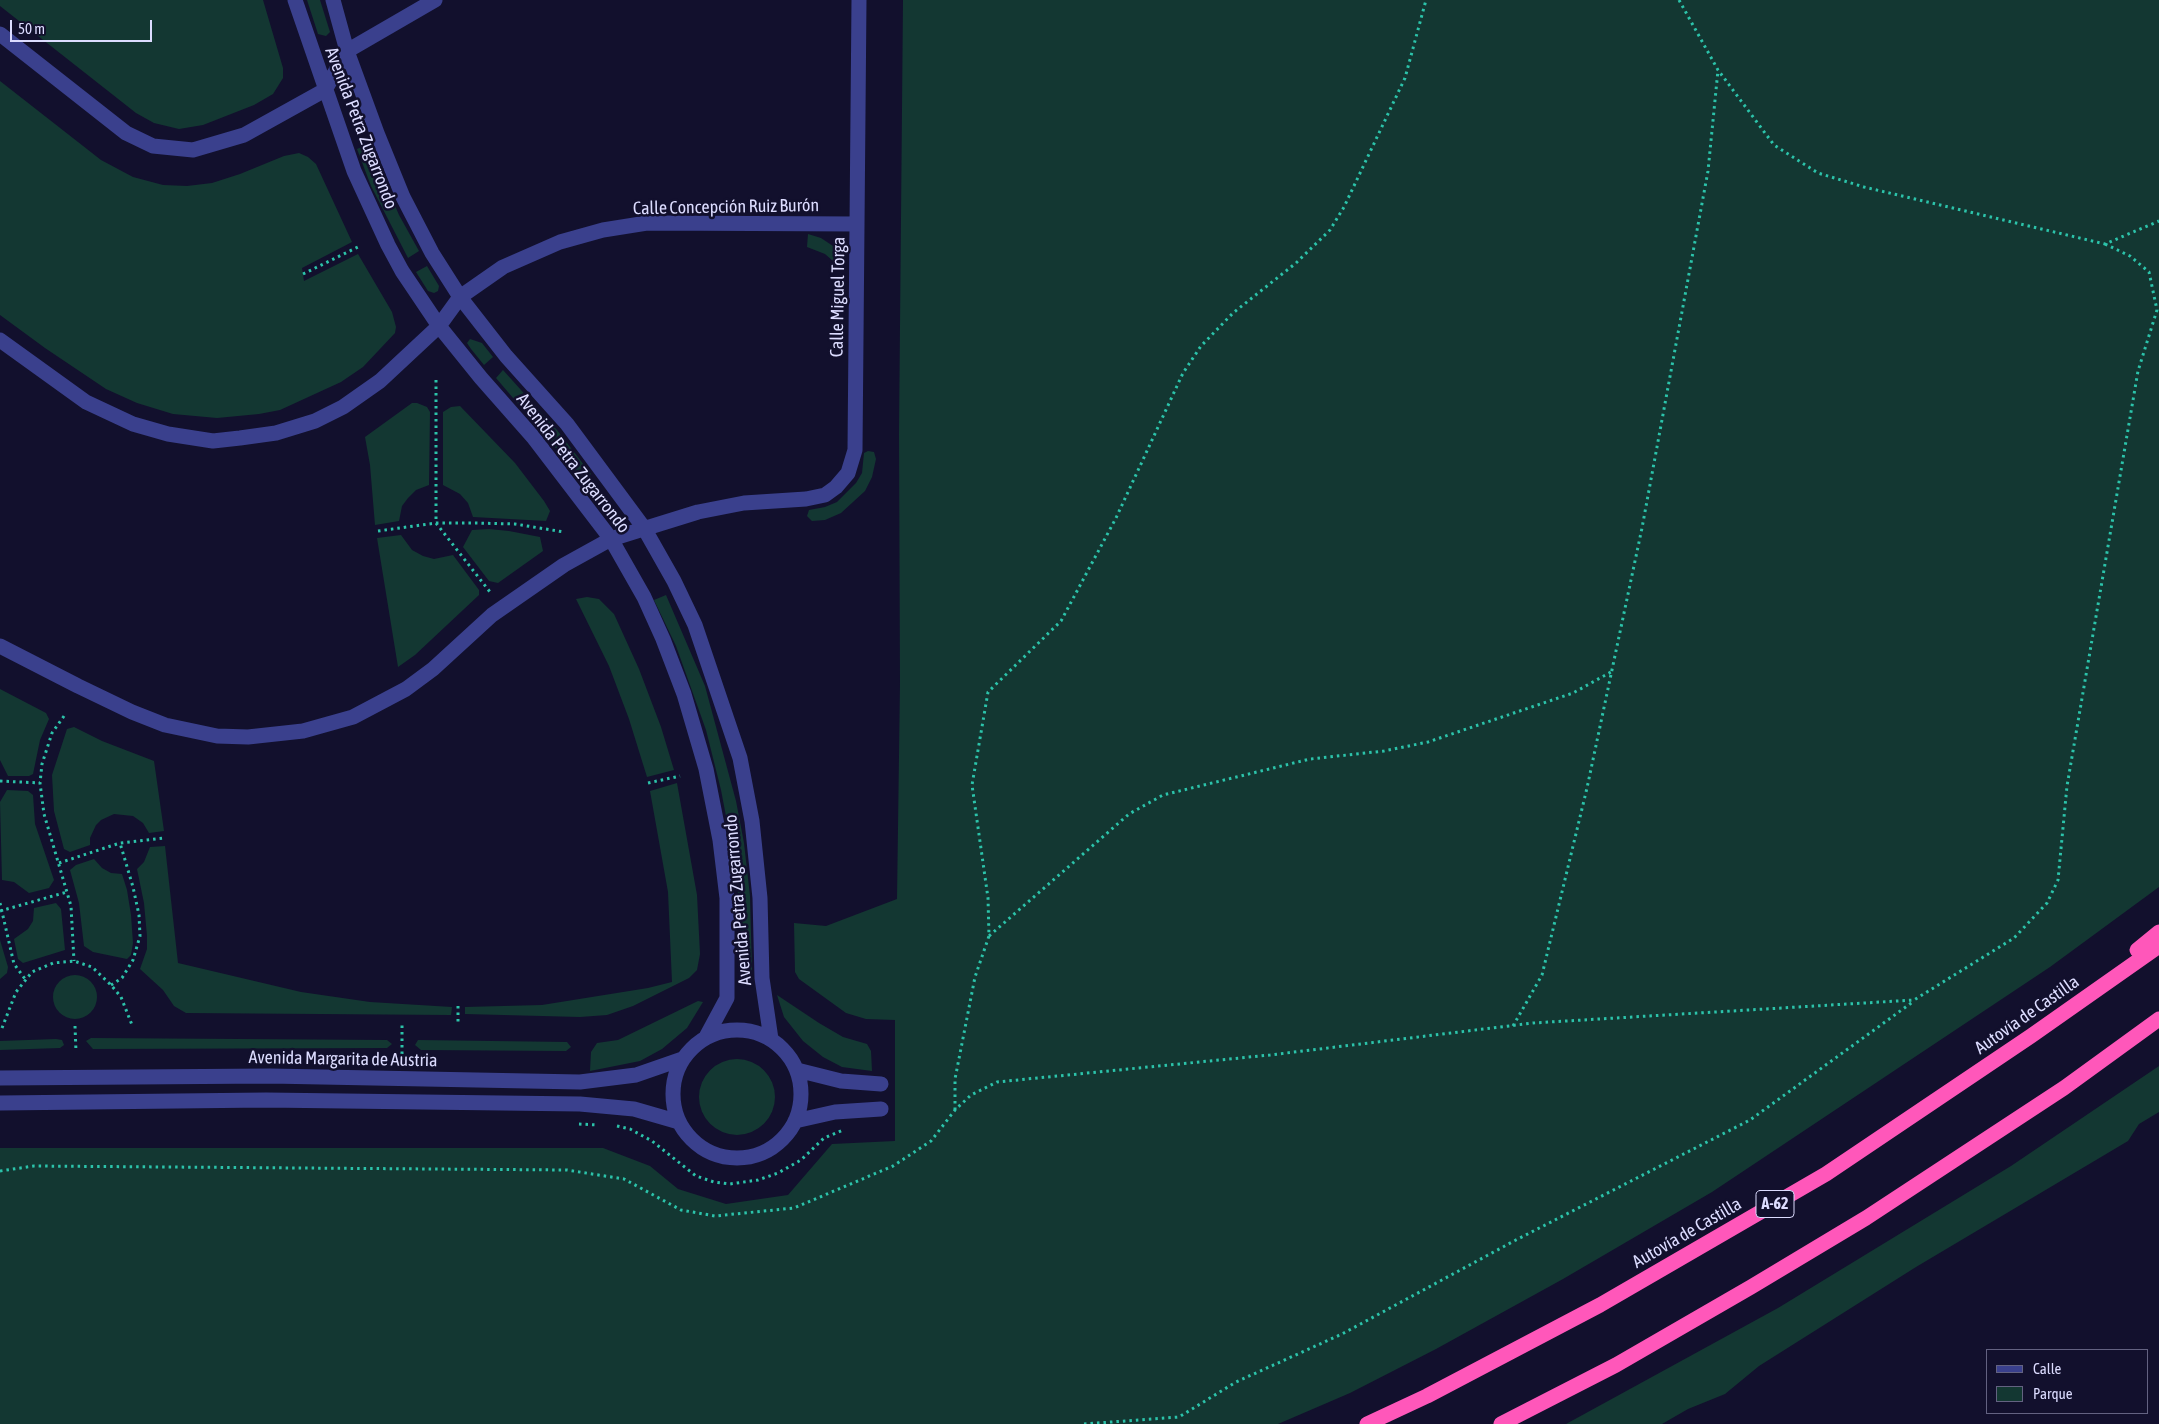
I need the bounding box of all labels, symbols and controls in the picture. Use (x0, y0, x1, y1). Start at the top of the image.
scale bar (12, 10, 155, 42)
text: 50 m (18, 20, 45, 37)
street label: Avenida Petra Zugarrondo (320, 44, 402, 212)
street label: Calle Concepción Ruiz Burón (633, 195, 819, 219)
street label: Calle Miguel Torga (826, 237, 850, 357)
street label: Avenida Petra Zugarrondo (512, 389, 634, 537)
street label: Avenida Petra Zugarrondo (720, 814, 756, 986)
street label: Autovía de Castilla (1971, 971, 2083, 1059)
street label: Avenida Margarita de Austria (248, 1047, 438, 1071)
road number: A-62 (1756, 1190, 1794, 1218)
street label: Autovía de Castilla (1629, 1193, 1745, 1273)
legend (1986, 1349, 2149, 1414)
text: Calle (2033, 1360, 2061, 1377)
text: Parque (2033, 1385, 2073, 1402)

